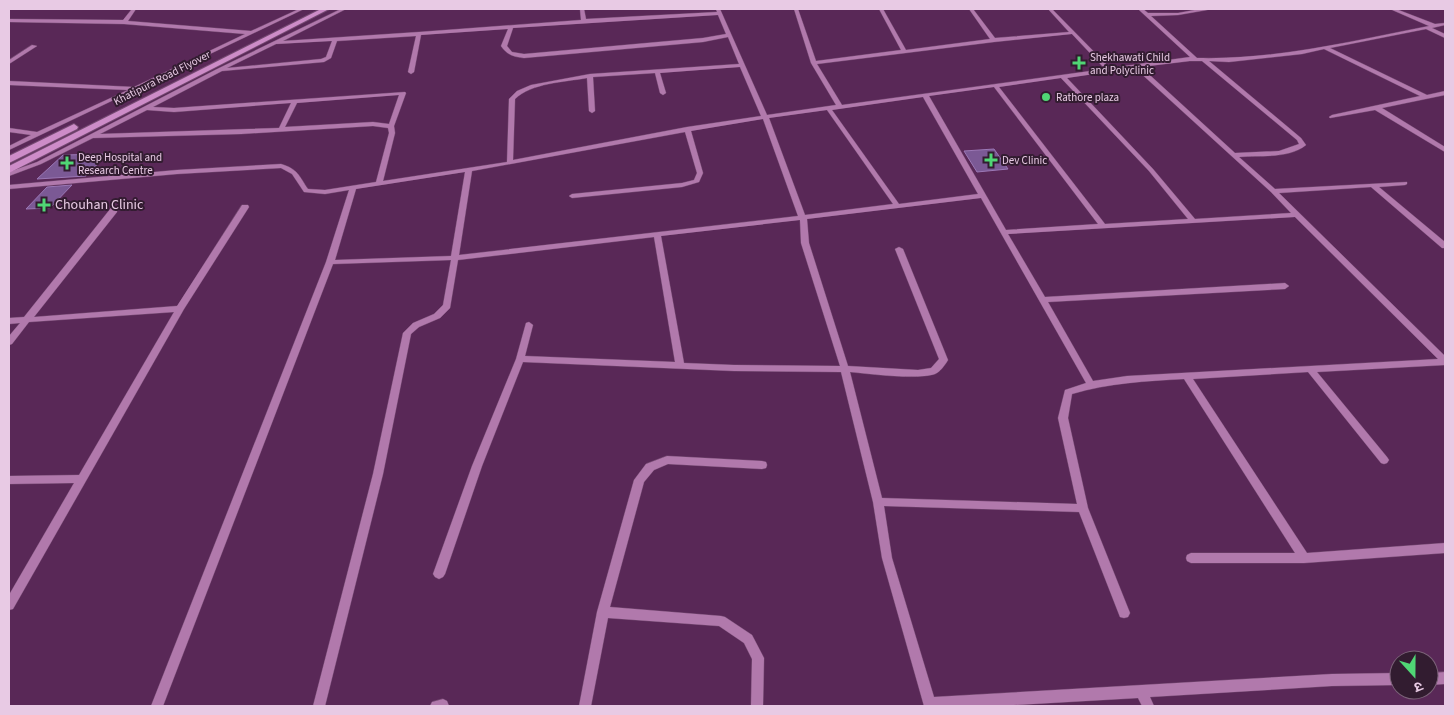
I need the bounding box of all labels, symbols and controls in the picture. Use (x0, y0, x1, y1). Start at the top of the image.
street label: Khatipura Road Flyover (111, 47, 213, 109)
place label: Shekhawati Child and Polyclinic (1090, 50, 1170, 78)
marker: Shekhawati Child and Polyclinic (1072, 56, 1086, 70)
place label: Rathore plaza (1056, 90, 1119, 105)
marker: Rathore plaza (1040, 91, 1052, 103)
place label: Deep Hospital and Research Centre (78, 150, 162, 178)
marker: Dev Clinic (984, 153, 998, 167)
place label: Dev Clinic (1002, 153, 1047, 168)
marker: Deep Hospital and Research Centre (60, 156, 74, 170)
place label: Chouhan Clinic (55, 195, 144, 215)
marker: Chouhan Clinic (37, 198, 51, 212)
north arrow (1389, 650, 1439, 700)
text: उ (1410, 675, 1426, 697)

